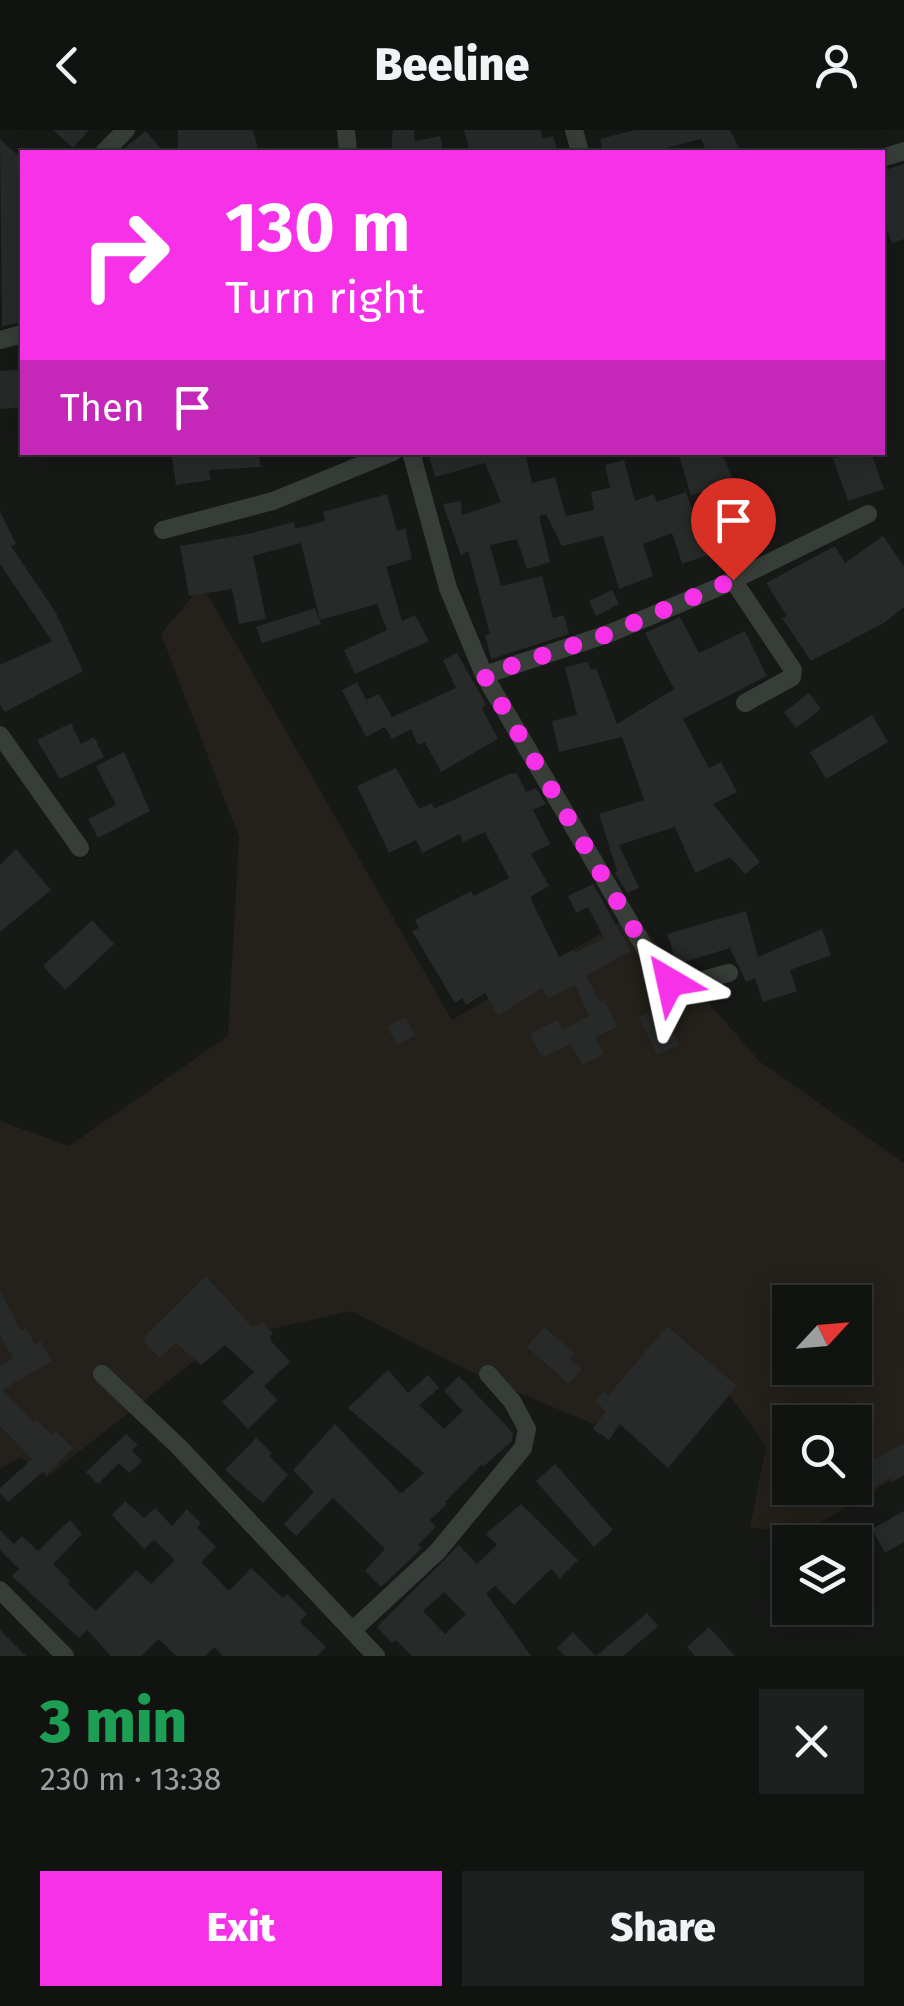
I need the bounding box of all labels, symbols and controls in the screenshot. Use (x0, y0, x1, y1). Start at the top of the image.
icon: back (40, 38, 95, 93)
text: Beeline (375, 38, 529, 92)
icon: person (809, 38, 864, 93)
text: 130 m (225, 186, 411, 270)
icon: right (60, 190, 190, 320)
text: Turn right (225, 271, 424, 325)
icon: arrive (165, 380, 220, 435)
text: Then (60, 385, 145, 431)
pin (691, 478, 776, 581)
icon: arrive (706, 493, 761, 548)
position arrow (618, 930, 722, 1034)
north arrow (772, 1285, 872, 1385)
map controls (772, 1285, 872, 1625)
button: search (772, 1405, 872, 1505)
button: layers (772, 1525, 872, 1625)
text: 3 min (40, 1686, 187, 1758)
button: close (759, 1689, 864, 1794)
text: 230 m · 13:38 (40, 1760, 221, 1798)
button: Exit (40, 1871, 442, 1986)
button: Share (462, 1871, 864, 1986)

